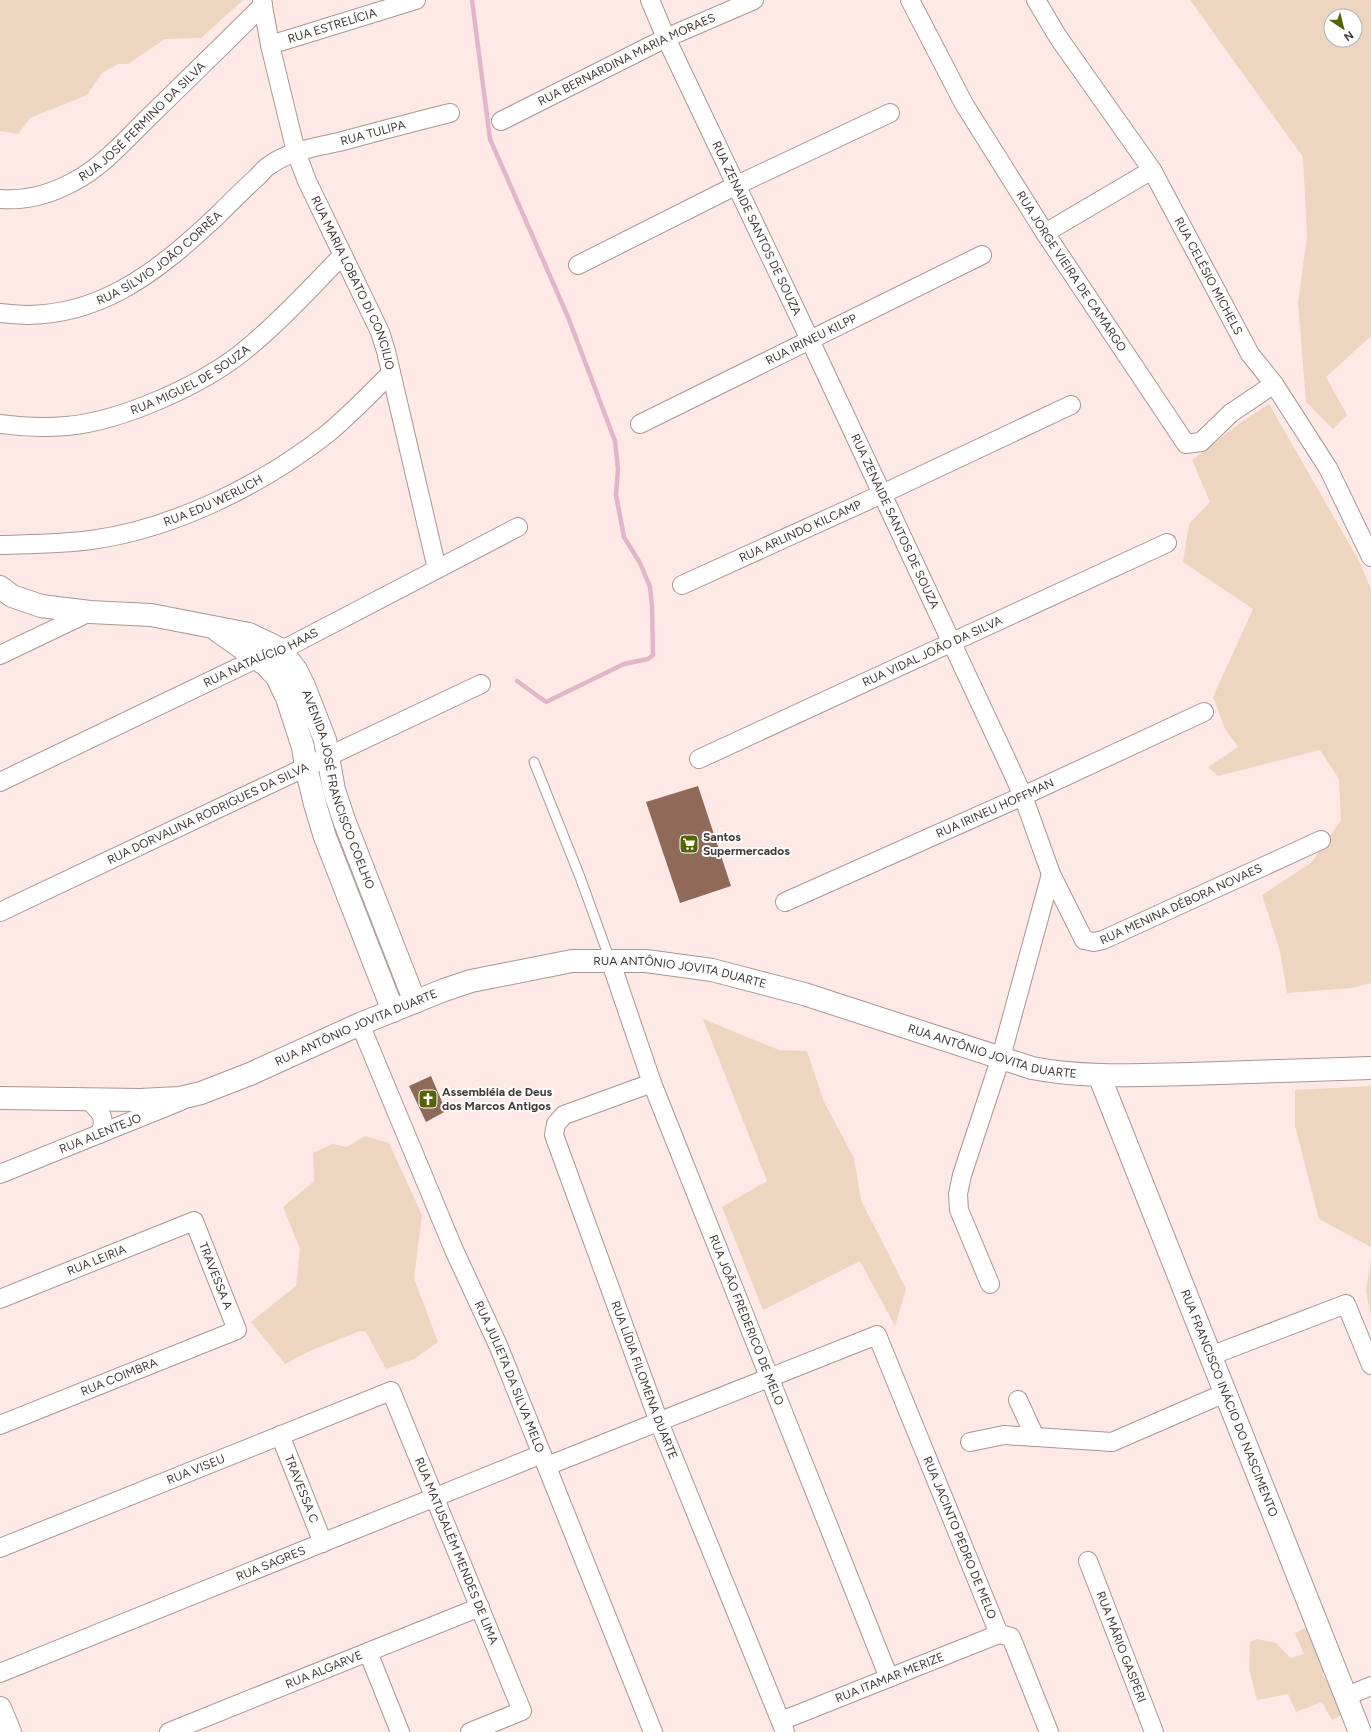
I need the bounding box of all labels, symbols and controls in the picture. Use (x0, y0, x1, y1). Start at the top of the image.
street label: RUA ESTRELÍCIA (286, 6, 378, 46)
north arrow (1323, 8, 1363, 48)
street label: RUA BERNARDINA MARIA MORAES (536, 11, 718, 108)
text: N (1341, 28, 1356, 44)
street label: RUA JOSÉ FERMINO DA SILVA (76, 59, 208, 184)
street label: RUA TULIPA (339, 118, 407, 148)
street label: RUA ZENAIDE SANTOS DE SOUZA (709, 139, 804, 318)
street label: RUA JORGE VIEIRA DE CAMARGO (1013, 189, 1129, 354)
street label: RUA MARIA LOBATO DI CONCILIO (308, 194, 397, 371)
street label: RUA SÍLVIO JOÃO CORRÊA (94, 208, 225, 308)
street label: RUA CELÉSIO MICHELS (1171, 215, 1245, 337)
street label: RUA IRINEU KILPP (763, 311, 859, 368)
street label: RUA MIGUEL DE SOUZA (129, 342, 253, 417)
street label: RUA ZENAIDE SANTOS DE SOUZA (848, 432, 942, 611)
street label: RUA EDU WERLICH (162, 472, 265, 529)
street label: RUA ARLINDO KILCAMP (737, 497, 864, 565)
street label: RUA VIDAL JOÃO DA SILVA (860, 613, 1004, 690)
street label: RUA NATALÍCIO HAAS (201, 625, 321, 690)
street label: AVENIDA JOSÉ FRANCISCO COELHO (299, 688, 377, 891)
street label: RUA DORVALINA RODRIGUES DA SILVA (105, 760, 311, 867)
street label: RUA IRINEU HOFFMAN (934, 776, 1056, 841)
place label: Santos Supermercados (703, 830, 790, 858)
supermarket icon: Santos Supermercados (678, 833, 700, 855)
street label: RUA MENINA DÉBORA NOVAES (1098, 861, 1264, 947)
street label: RUA ANTÔNIO JOVITA DUARTE (593, 954, 768, 991)
street label: RUA ANTÔNIO JOVITA DUARTE (273, 987, 439, 1069)
street label: RUA ANTÔNIO JOVITA DUARTE (906, 1021, 1077, 1081)
place label: Assembléia de Deus dos Marcos Antigos (442, 1085, 553, 1113)
church icon: Assembléia de Deus dos Marcos Antigos (417, 1088, 439, 1110)
street label: RUA ALENTEJO (57, 1111, 143, 1156)
street label: RUA JOÃO FREDERICO DE MELO (706, 1233, 787, 1407)
street label: TRAVESSA A (196, 1240, 235, 1311)
street label: RUA LEIRIA (65, 1242, 128, 1278)
street label: RUA FRANCISCO INÁCIO DO NASCIMENTO (1178, 1287, 1281, 1519)
street label: RUA JULIETA DA SILVA MELO (471, 1299, 547, 1454)
street label: RUA LÍDIA FILOMENA DUARTE (608, 1299, 680, 1461)
street label: RUA COIMBRA (79, 1355, 159, 1399)
street label: RUA VISEU (165, 1451, 227, 1487)
street label: TRAVESSA C (282, 1453, 321, 1525)
street label: RUA JACINTO PEDRO DE MELO (920, 1454, 999, 1621)
street label: RUA MATUSALÉM MENDES DE LIMA (412, 1455, 501, 1646)
street label: RUA SAGRES (234, 1543, 307, 1584)
street label: RUA MÁRIO GASPERI (1093, 1589, 1149, 1704)
street label: RUA ALGARVE (283, 1648, 364, 1691)
street label: RUA ITAMAR MERIZE (833, 1650, 946, 1706)

